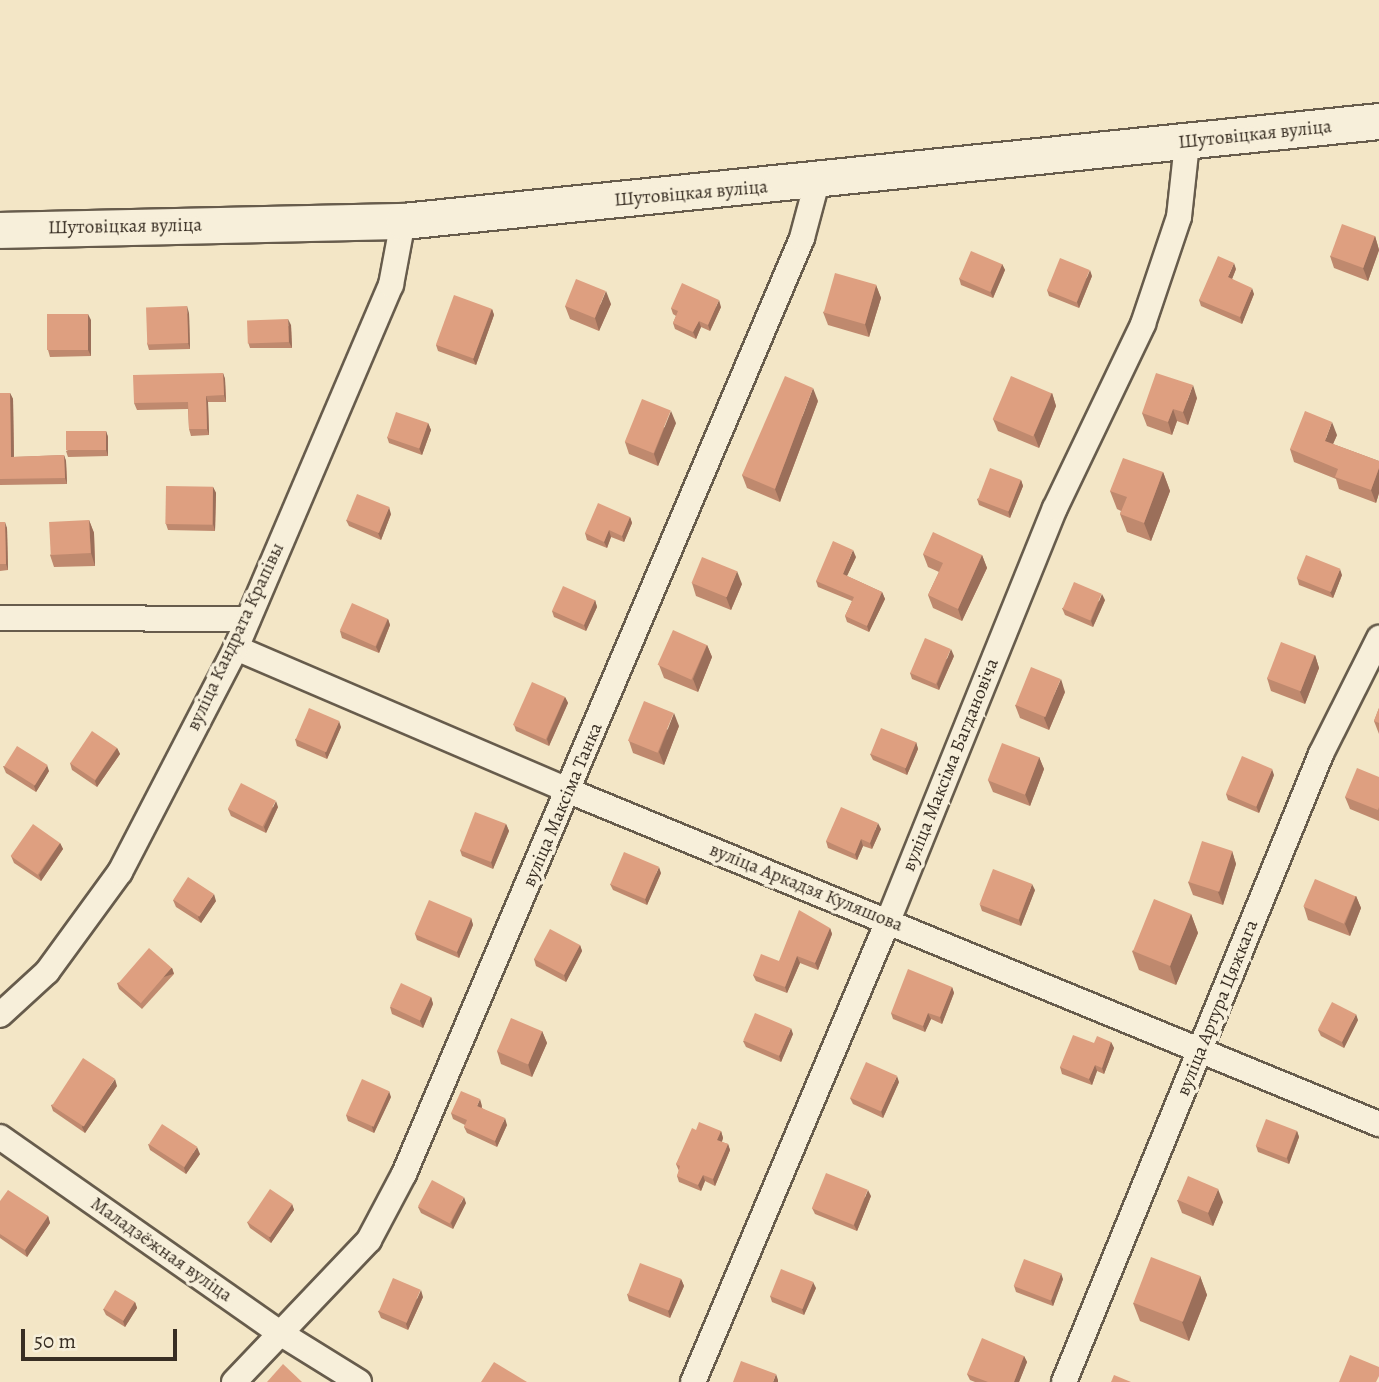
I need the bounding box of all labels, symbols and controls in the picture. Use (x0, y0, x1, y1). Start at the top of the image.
street label: Шутовіцкая вуліца (1177, 116, 1333, 154)
street label: Шутовіцкая вуліца (613, 176, 769, 212)
street label: Шутовіцкая вуліца (48, 214, 202, 240)
street label: вуліца Кандрата Крапівы (182, 539, 290, 735)
street label: вуліца Максіма Багдановіча (898, 655, 1004, 875)
street label: вуліца Максіма Танка (518, 720, 608, 890)
street label: вуліца Аркадзя Куляшова (706, 839, 906, 937)
street label: вуліца Артура Цяжкага (1172, 917, 1264, 1099)
street label: Маладзёжная вуліца (86, 1193, 236, 1307)
scale bar (24, 1316, 180, 1360)
text: 50 m (34, 1327, 76, 1355)

